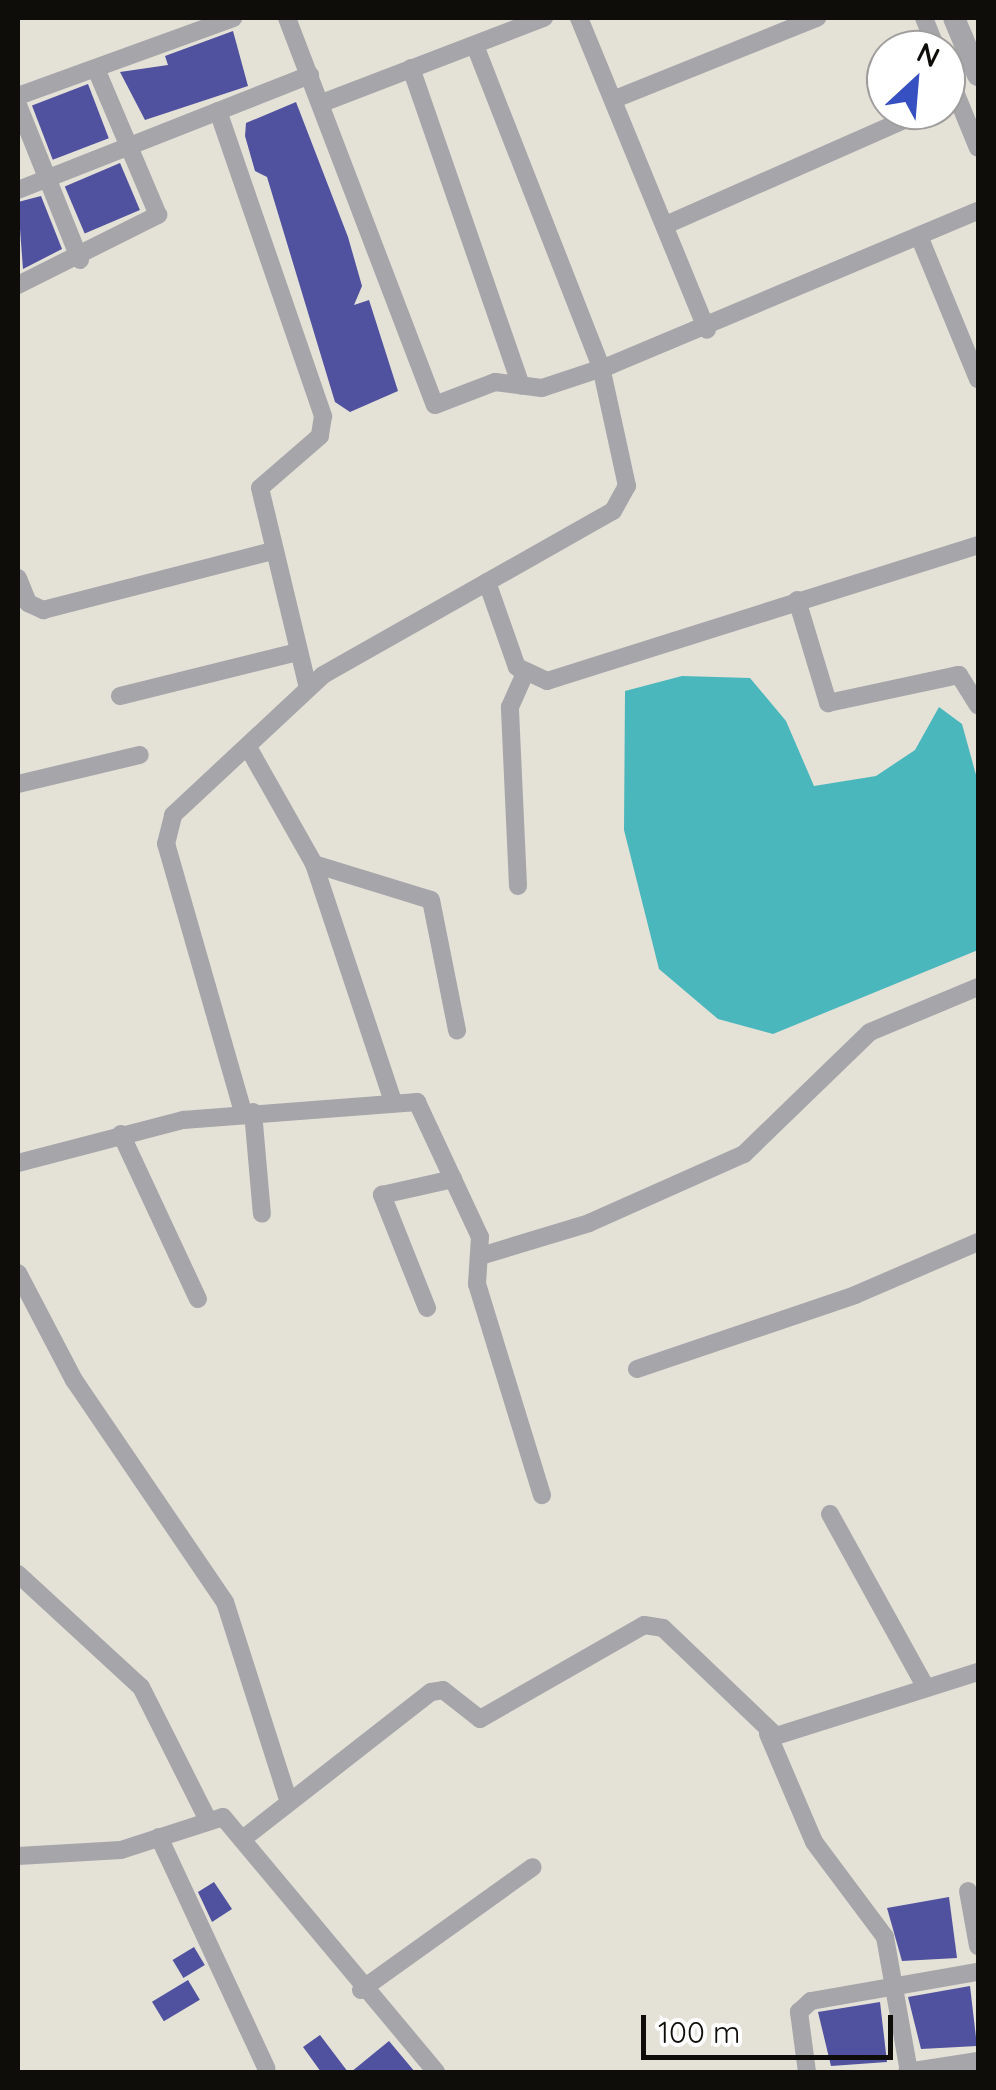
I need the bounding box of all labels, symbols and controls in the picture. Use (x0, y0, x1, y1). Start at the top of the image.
north arrow (866, 30, 966, 130)
text: N (912, 34, 945, 75)
scale bar (646, 1995, 898, 2057)
text: 100 m (658, 2013, 740, 2051)

